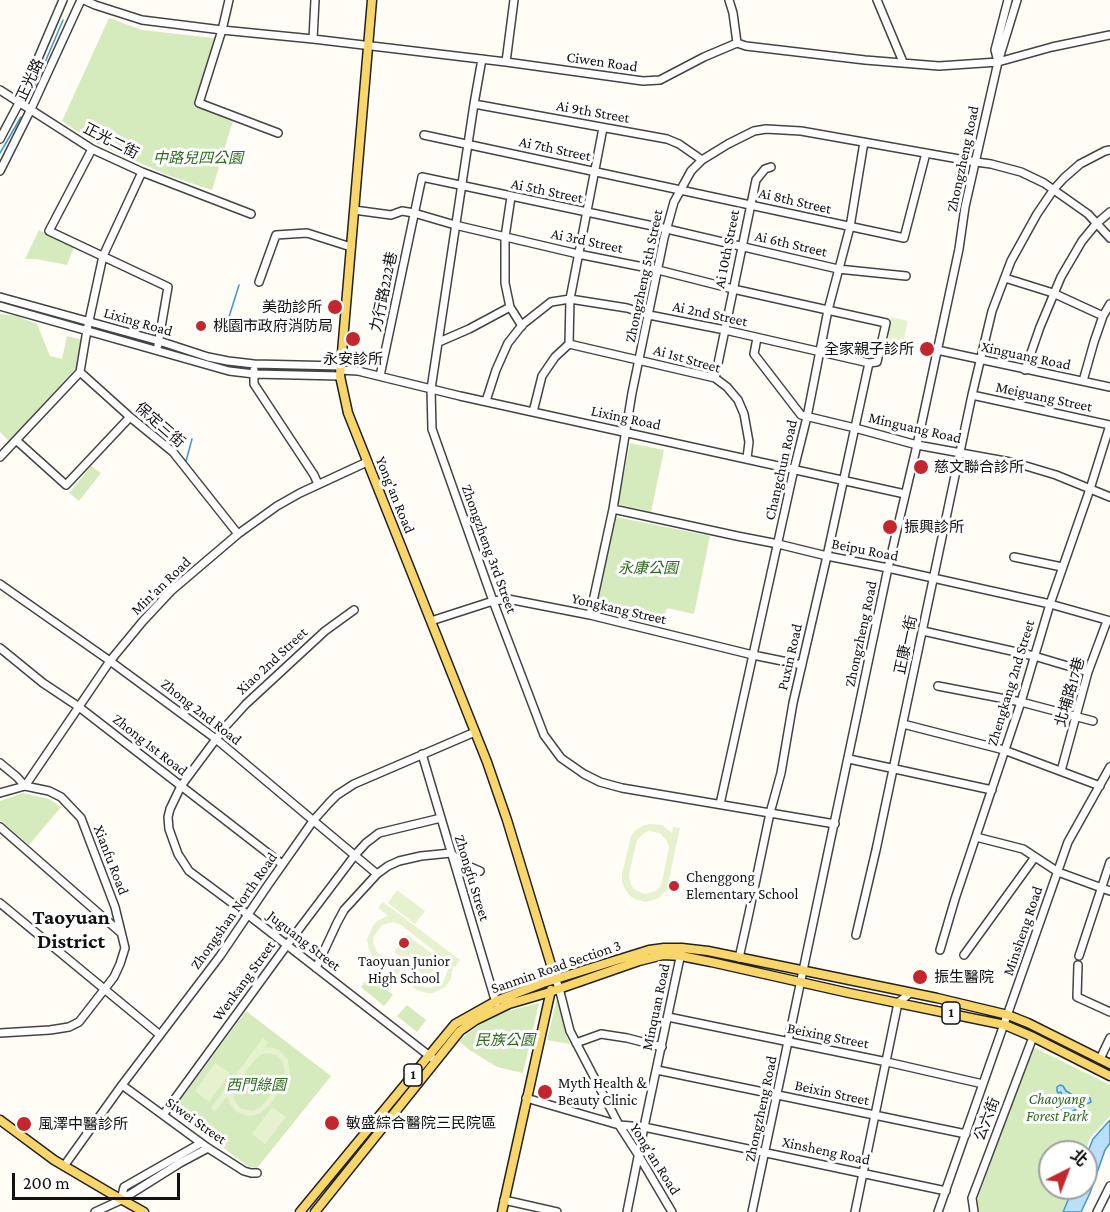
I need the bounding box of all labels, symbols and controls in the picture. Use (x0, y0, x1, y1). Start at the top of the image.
street label: Ciwen Road (565, 48, 639, 76)
street label: 正光路 (12, 56, 48, 104)
street label: Ai 9th Street (555, 97, 631, 127)
street label: Zhongzheng Road (943, 104, 983, 214)
street label: 正光二街 (80, 119, 142, 163)
street label: Ai 7th Street (517, 133, 593, 165)
park label: 中路兒四公園 (153, 149, 243, 167)
street label: Ai 5th Street (509, 175, 585, 207)
street label: Ai 8th Street (757, 184, 833, 218)
street label: Zhongzheng 5th Street (621, 208, 667, 344)
street label: Ai 10th Street (711, 208, 743, 290)
street label: Ai 3rd Street (549, 225, 625, 257)
street label: Ai 6th Street (753, 227, 829, 261)
street label: 力行路222巷 (367, 250, 401, 334)
street label: Ai 2nd Street (671, 297, 749, 331)
place label: 美劭診所 (262, 298, 322, 316)
marker: 美劭診所 (326, 298, 344, 316)
street label: Lixing Road (101, 304, 175, 340)
place label: 桃園市政府消防局 (213, 317, 333, 335)
marker: 桃園市政府消防局 (194, 319, 208, 333)
marker: 永安診所 (344, 330, 362, 348)
street label: Xinguang Road (980, 338, 1072, 374)
place label: 全家親子診所 (824, 340, 914, 358)
marker: 全家親子診所 (918, 340, 936, 358)
street label: Ai 1st Street (651, 341, 723, 377)
place label: 永安診所 (323, 350, 383, 368)
street label: Meiguang Street (994, 378, 1094, 416)
street label: 保定三街 (131, 399, 189, 451)
street label: Lixing Road (589, 402, 663, 434)
street label: Minguang Road (867, 409, 963, 447)
street label: Changchun Road (761, 418, 801, 522)
street label: Yong'an Road (371, 454, 419, 536)
marker: 慈文聯合診所 (912, 458, 930, 476)
place label: 慈文聯合診所 (934, 458, 1024, 476)
street label: Zhongzheng 3rd Street (457, 482, 521, 616)
marker: 振興診所 (881, 518, 899, 536)
place label: 振興診所 (904, 518, 964, 536)
street label: Beipu Road (830, 535, 900, 565)
street label: Min'an Road (127, 553, 195, 619)
park label: 永康公園 (618, 559, 678, 577)
street label: Zhongzheng Road (841, 579, 881, 689)
street label: Yongkang Street (570, 589, 668, 629)
street label: 正康一街 (891, 614, 921, 676)
street label: Zhengkang 2nd Street (983, 618, 1039, 748)
street label: Puxin Road (774, 622, 806, 692)
street label: Xiao 2nd Street (233, 623, 311, 699)
street label: 北埔路17巷 (1051, 655, 1089, 729)
street label: Zhong 2nd Road (157, 675, 245, 749)
street label: Zhong 1st Road (109, 710, 191, 780)
street label: Xianfu Road (90, 823, 132, 897)
street label: Zhongfu Street (450, 833, 494, 923)
street label: Zhongshan North Road (187, 849, 281, 973)
place label: Chenggong Elementary School (686, 868, 798, 903)
marker: Chenggong Elementary School (667, 879, 681, 893)
street label: Minsheng Road (999, 884, 1047, 978)
district label: Taoyuan District (32, 905, 110, 955)
street label: Juguang Street (264, 907, 344, 975)
marker: Taoyuan Junior High School (397, 936, 411, 950)
street label: Sanmin Road Section 3 (489, 936, 623, 998)
street label: Wenkang Street (209, 937, 279, 1025)
place label: Taoyuan Junior High School (358, 952, 450, 987)
street label: Minquan Road (638, 962, 674, 1052)
marker: 振生醫院 (911, 968, 929, 986)
place label: 振生醫院 (934, 968, 994, 986)
road number: 1 (942, 1002, 960, 1024)
street label: Beixing Street (786, 1019, 870, 1053)
park label: 民族公園 (475, 1031, 535, 1049)
street label: Zhongzheng Road (741, 1054, 781, 1164)
road number: 1 (404, 1064, 422, 1086)
place label: Myth Health & Beauty Clinic (558, 1074, 647, 1109)
park label: 西門綠園 (226, 1076, 286, 1094)
street label: Beixin Street (793, 1076, 871, 1110)
marker: Myth Health & Beauty Clinic (536, 1083, 554, 1101)
park label: Chaoyang Forest Park (1026, 1090, 1088, 1125)
street label: Siwei Street (162, 1093, 230, 1149)
street label: 公六街 (971, 1095, 1003, 1143)
marker: 敏盛綜合醫院三民院區 (323, 1114, 341, 1132)
place label: 敏盛綜合醫院三民院區 (346, 1114, 496, 1132)
marker: 風澤中醫診所 (15, 1115, 33, 1133)
place label: 風澤中醫診所 (38, 1115, 128, 1133)
street label: Yong'an Road (626, 1120, 684, 1198)
street label: Xinsheng Road (780, 1133, 872, 1169)
north arrow (1038, 1140, 1098, 1200)
text: 北 (1067, 1146, 1091, 1169)
scale bar (15, 1161, 183, 1199)
text: 200 m (23, 1173, 70, 1193)

